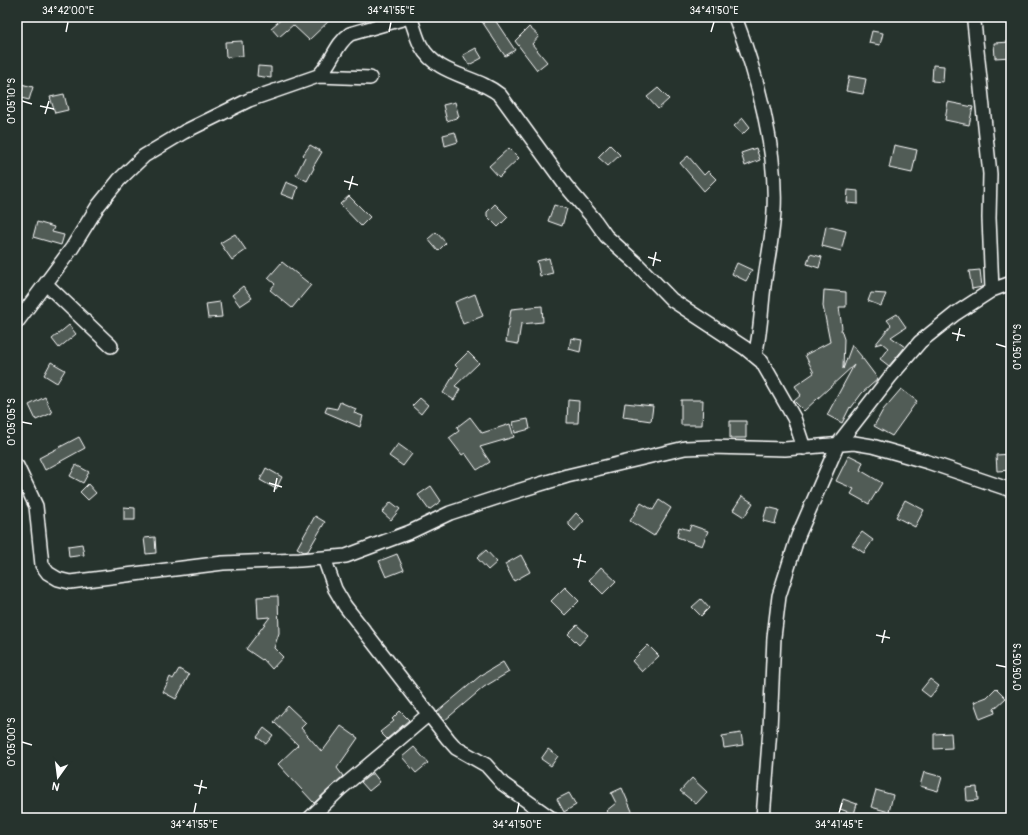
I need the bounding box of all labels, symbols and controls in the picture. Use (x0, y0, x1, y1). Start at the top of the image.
text: 34°42'00"E (42, 5, 94, 17)
text: 34°41'55"E (367, 5, 415, 17)
text: 34°41'50"E (690, 5, 738, 17)
text: 0°05'10"S (6, 78, 18, 124)
text: 0°05'10"S (1012, 324, 1024, 370)
text: 0°05'05"S (6, 398, 18, 446)
text: 0°05'05"S (1012, 643, 1024, 691)
text: 0°05'00"S (6, 717, 18, 767)
north arrow (38, 757, 78, 797)
text: N (50, 779, 61, 793)
text: 34°41'55"E (170, 819, 218, 831)
text: 34°41'50"E (493, 819, 541, 831)
text: 34°41'45"E (815, 819, 863, 831)

